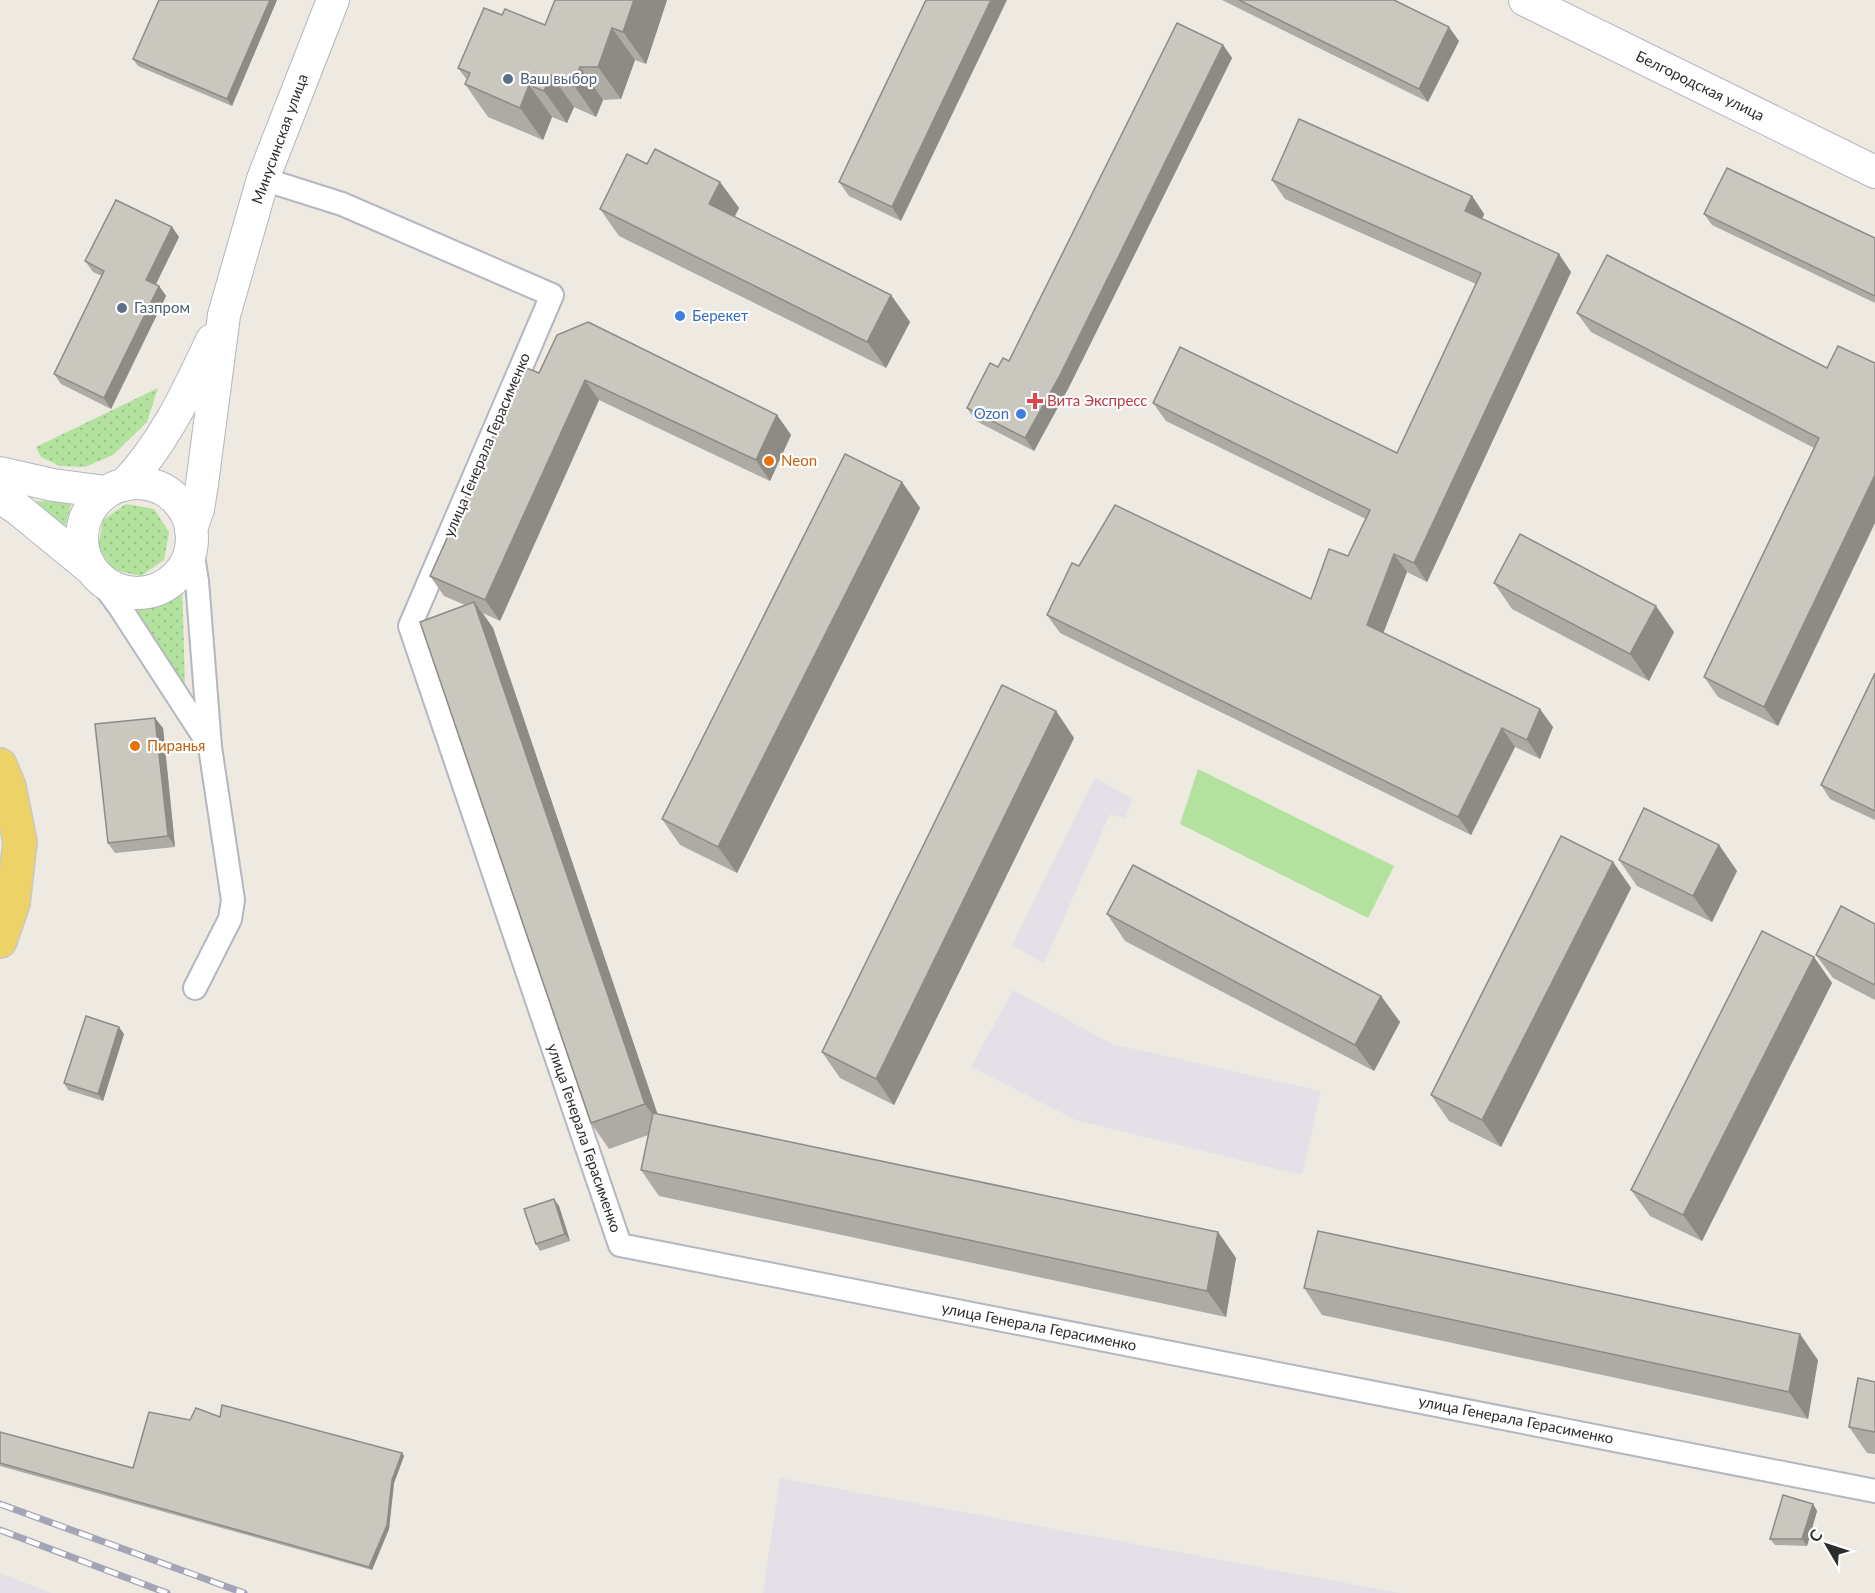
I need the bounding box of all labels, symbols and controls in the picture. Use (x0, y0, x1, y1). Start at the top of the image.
street label: Белгородская улица (1633, 46, 1768, 124)
place label: Ваш выбор (520, 69, 597, 87)
street label: Минусинская улица (247, 71, 311, 206)
marker: Ваш выбор (501, 72, 515, 86)
place label: Газпром (134, 298, 190, 316)
marker: Газпром (115, 301, 129, 315)
place label: Берекет (692, 306, 749, 324)
marker: Берекет (673, 309, 687, 323)
street label: улица Генерала Герасименко (439, 350, 533, 539)
place label: Вита Экспресс (1047, 391, 1148, 409)
marker: Вита Экспресс (1028, 394, 1042, 408)
place label: Ozon (974, 404, 1009, 422)
marker: Ozon (1014, 407, 1028, 421)
place label: Neon (781, 451, 817, 469)
marker: Neon (762, 454, 776, 468)
place label: Пиранья (147, 736, 205, 754)
marker: Пиранья (128, 739, 142, 753)
street label: улица Генерала Герасименко (544, 1041, 626, 1234)
street label: улица Генерала Герасименко (940, 1298, 1138, 1354)
street label: улица Генерала Герасименко (1417, 1391, 1615, 1447)
north arrow (1797, 1515, 1857, 1575)
text: С (1804, 1525, 1826, 1545)

